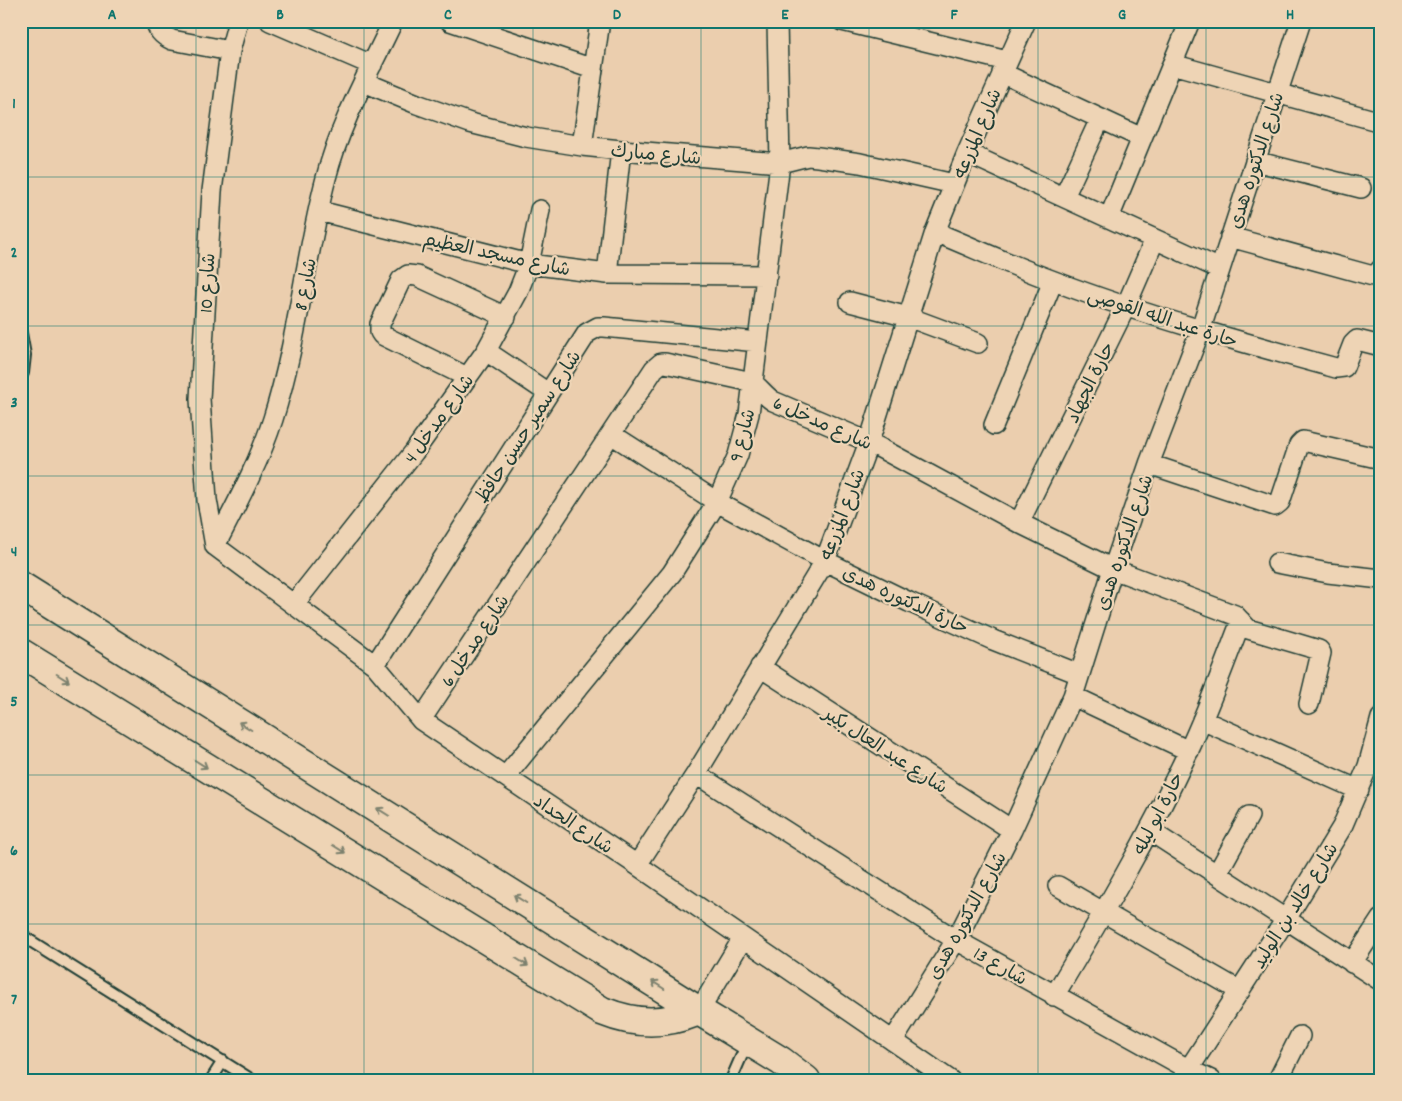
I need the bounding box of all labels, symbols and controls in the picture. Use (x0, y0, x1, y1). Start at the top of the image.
text: A (108, 4, 117, 27)
text: B (276, 4, 284, 27)
text: C (444, 4, 452, 27)
text: D (613, 4, 622, 27)
text: E (781, 4, 789, 27)
text: F (950, 4, 958, 27)
text: G (1118, 4, 1126, 27)
text: H (1286, 4, 1294, 27)
street label: شارع المزرعه (948, 85, 1010, 184)
street label: شارع الدكتوره هدى (1223, 89, 1293, 233)
text: 1 (12, 93, 16, 116)
street label: شارع مبارك (609, 139, 702, 174)
street label: شارع مسجد العظيم (420, 228, 572, 285)
text: 2 (11, 242, 18, 265)
street label: شارع 10 (194, 253, 225, 314)
street label: شارع 8 (289, 256, 326, 313)
street label: حارة عبد الله القوصى (1084, 283, 1240, 357)
street label: حارة الجهاد (1061, 338, 1123, 429)
street label: شارع سمير حسن حافظ (470, 346, 590, 510)
street label: شارع مدخل 4 (399, 370, 483, 470)
street label: شارع مدخل 6 (768, 391, 876, 459)
text: 3 (10, 392, 18, 415)
street label: شارع 9 (724, 406, 764, 466)
street label: شارع المزرعه (815, 466, 874, 565)
street label: شارع الدكتوره هدى (1090, 471, 1162, 615)
text: 4 (11, 541, 17, 564)
street label: حارة الدكتوره هدى (837, 561, 972, 643)
street label: شارع مدخل 6 (436, 590, 518, 694)
one-way arrow (55, 674, 69, 684)
text: 5 (10, 691, 18, 714)
street label: شارع عبد العال بكير (815, 700, 952, 802)
one-way arrow (238, 721, 252, 731)
one-way arrow (193, 759, 207, 769)
street label: حارة ابو ليله (1128, 769, 1192, 861)
street label: شارع الحداد (527, 789, 617, 863)
one-way arrow (376, 807, 390, 817)
street label: شارع خالد بن الوليد (1247, 838, 1347, 975)
text: 6 (10, 840, 18, 863)
one-way arrow (332, 845, 346, 855)
street label: شارع الدكتوره هدى (923, 848, 1015, 985)
one-way arrow (514, 893, 528, 903)
street label: شارع 13 (967, 942, 1031, 994)
one-way arrow (515, 957, 529, 968)
one-way arrow (651, 980, 665, 990)
text: 7 (11, 989, 17, 1012)

